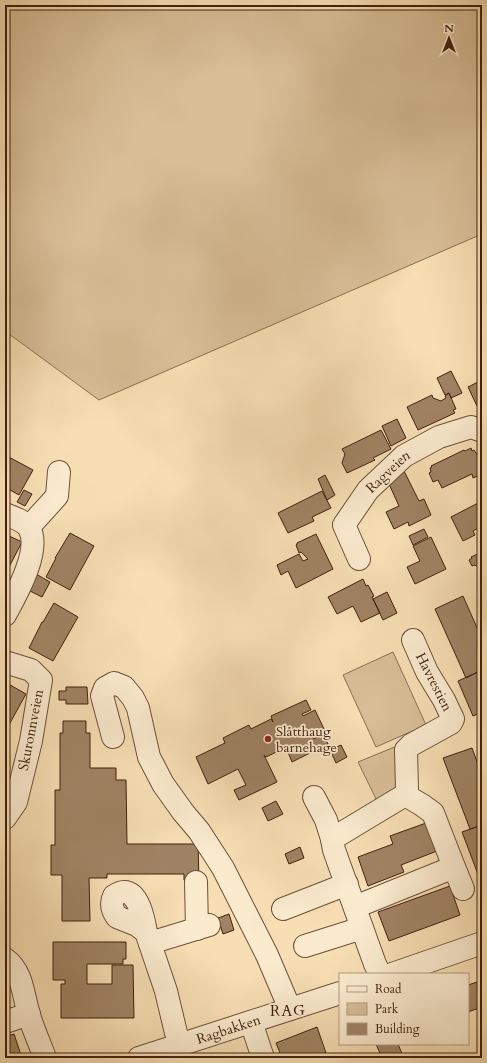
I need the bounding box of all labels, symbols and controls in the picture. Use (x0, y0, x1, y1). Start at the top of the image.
north arrow (429, 18, 469, 58)
text: N (444, 21, 454, 36)
street label: Ragveien (361, 445, 413, 497)
street label: Havrestien (411, 649, 457, 715)
street label: Skuronnveien (14, 688, 48, 772)
place label: Slåtthaug barnehage (276, 722, 337, 757)
marker: Slåtthaug barnehage (263, 734, 273, 744)
legend (339, 973, 469, 1045)
text: Road (375, 981, 402, 997)
district label: RAG (270, 1001, 306, 1021)
text: Park (375, 1001, 399, 1017)
street label: Ragbakken (194, 1010, 263, 1048)
text: Building (375, 1021, 420, 1037)

